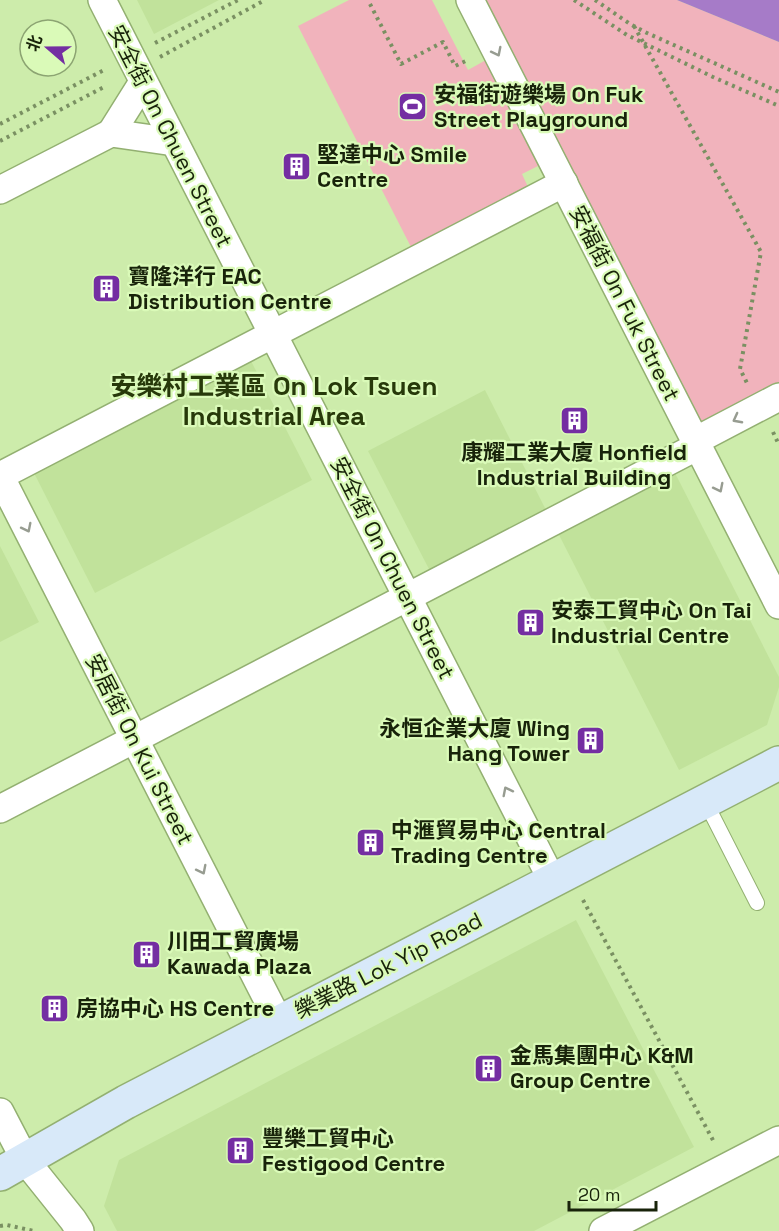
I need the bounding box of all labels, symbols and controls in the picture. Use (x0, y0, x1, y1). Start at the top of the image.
north arrow (18, 18, 78, 78)
street label: 安全街 On Chuen Street (103, 20, 239, 252)
text: 北 (22, 32, 47, 54)
one-way arrow (489, 46, 501, 57)
place label: 安福街遊樂場 On Fuk Street Playground (434, 80, 644, 133)
sports icon: 安福街遊樂場 On Fuk Street Playground (397, 91, 429, 123)
place label: 堅達中心 Smile Centre (317, 140, 467, 193)
building icon: 堅達中心 Smile Centre (280, 151, 312, 183)
street label: 安福街 On Fuk Street (564, 201, 686, 405)
place label: 寶隆洋行 EAC Distribution Centre (128, 262, 332, 315)
building icon: 寶隆洋行 EAC Distribution Centre (91, 273, 123, 305)
district label: 安樂村工業區 On Lok Tsuen Industrial Area (110, 369, 438, 433)
building icon: 康耀工業大廈 Honfield Industrial Building (558, 404, 590, 436)
one-way arrow (732, 411, 743, 423)
place label: 康耀工業大廈 Honfield Industrial Building (461, 438, 687, 491)
street label: 安全街 On Chuen Street (325, 452, 461, 684)
one-way arrow (712, 481, 723, 492)
one-way arrow (19, 522, 31, 533)
place label: 安泰工貿中心 On Tai Industrial Centre (551, 596, 752, 649)
building icon: 安泰工貿中心 On Tai Industrial Centre (514, 607, 546, 639)
street label: 安居街 On Kui Street (80, 649, 200, 849)
place label: 永恒企業大廈 Wing Hang Tower (379, 714, 570, 767)
building icon: 永恒企業大廈 Wing Hang Tower (575, 725, 607, 757)
one-way arrow (503, 786, 514, 797)
place label: 中滙貿易中心 Central Trading Centre (391, 816, 606, 869)
building icon: 中滙貿易中心 Central Trading Centre (354, 827, 386, 859)
one-way arrow (195, 864, 206, 874)
street label: 樂業路 Lok Yip Road (289, 906, 487, 1024)
place label: 川田工貿廣場 Kawada Plaza (167, 927, 312, 980)
building icon: 川田工貿廣場 Kawada Plaza (130, 938, 162, 970)
building icon: 房協中心 HS Centre (39, 992, 71, 1024)
place label: 房協中心 HS Centre (76, 994, 274, 1022)
place label: 金馬集團中心 K&M Group Centre (510, 1041, 694, 1094)
building icon: 金馬集團中心 K&M Group Centre (473, 1052, 505, 1084)
place label: 豐樂工貿中心 Festigood Centre (262, 1124, 445, 1177)
building icon: 豐樂工貿中心 Festigood Centre (225, 1135, 257, 1167)
scale bar (569, 1174, 656, 1212)
text: 20 m (578, 1183, 621, 1206)

